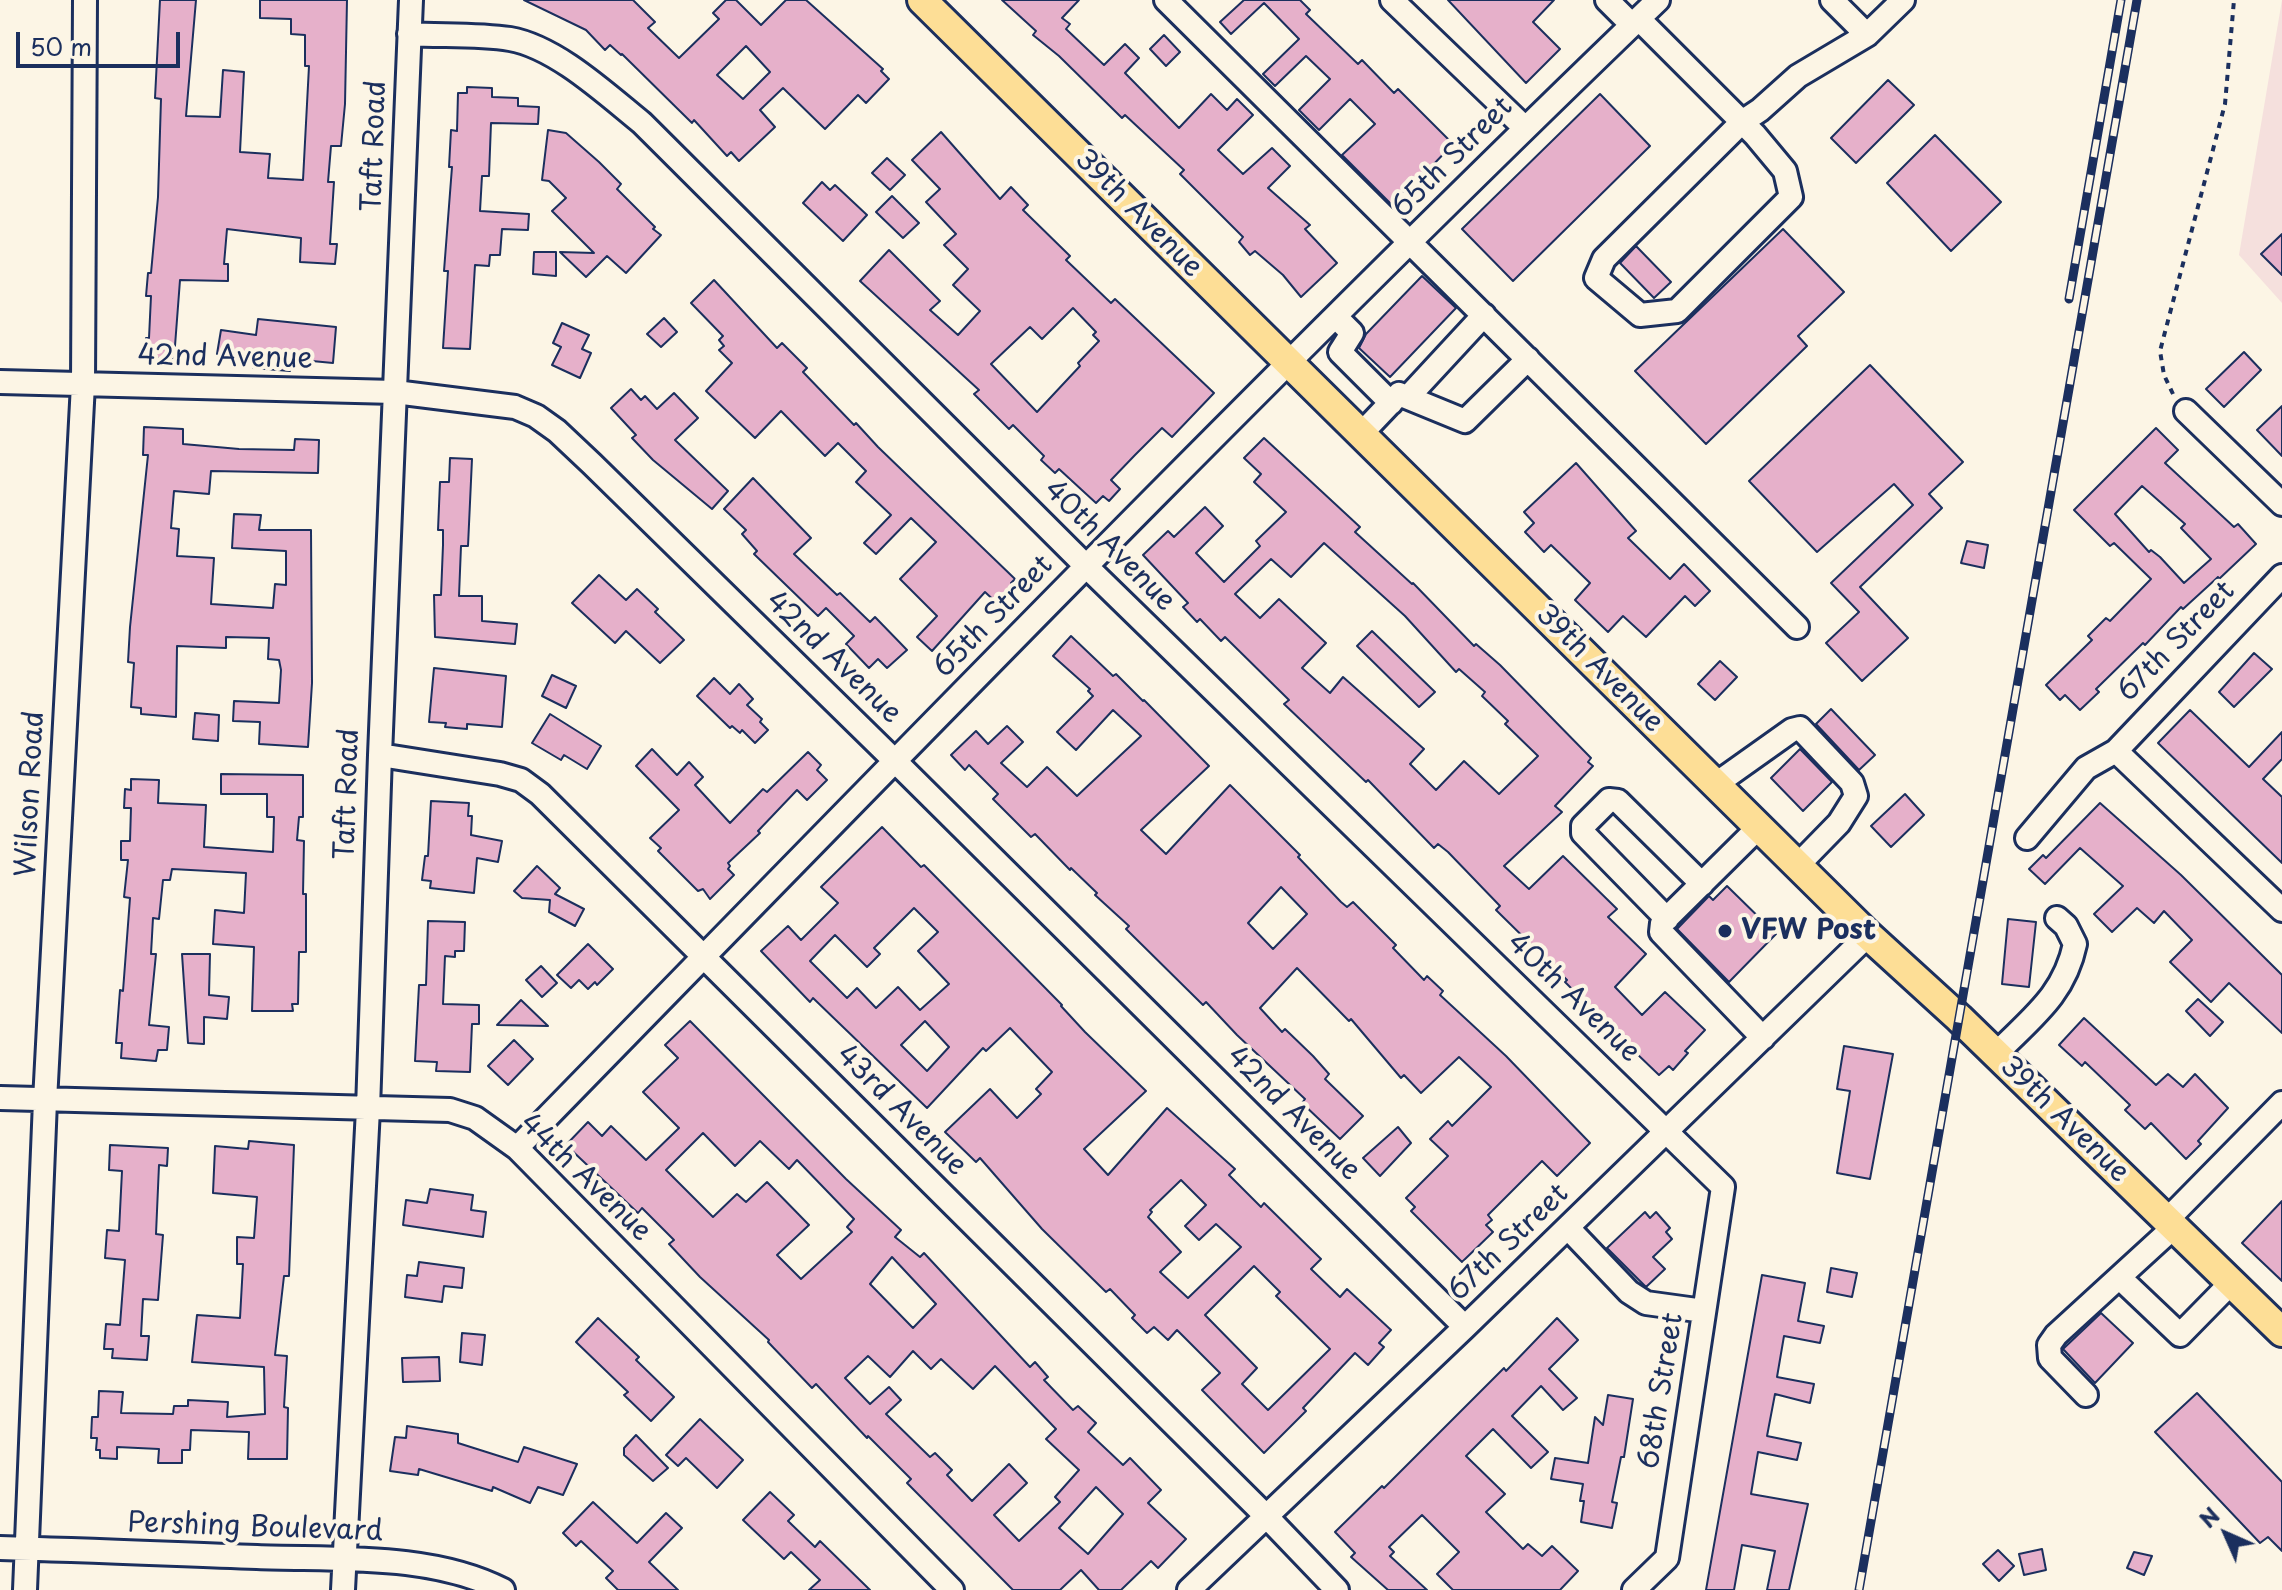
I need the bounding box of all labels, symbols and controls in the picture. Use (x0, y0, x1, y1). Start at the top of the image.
scale bar (20, 16, 184, 66)
text: 50 m (30, 28, 92, 64)
street label: Taft Road (356, 80, 394, 212)
street label: 65th Street (1386, 91, 1520, 225)
street label: 39th Avenue (1067, 143, 1209, 285)
street label: 42nd Avenue (137, 340, 313, 376)
street label: 40th Avenue (1036, 473, 1182, 619)
street label: 65th Street (927, 549, 1061, 685)
street label: 67th Street (2111, 575, 2243, 709)
street label: 42nd Avenue (758, 585, 908, 731)
street label: 39th Avenue (1528, 598, 1670, 740)
street label: Wilson Road (10, 710, 52, 878)
street label: Taft Road (329, 728, 367, 860)
place label: VFW Post (1741, 914, 1876, 948)
marker: VFW Post (1716, 922, 1734, 940)
street label: 40th Avenue (1500, 926, 1646, 1070)
street label: 43rd Avenue (829, 1039, 973, 1183)
street label: 42nd Avenue (1219, 1040, 1367, 1188)
street label: 39th Avenue (1992, 1050, 2136, 1190)
street label: 44th Avenue (512, 1107, 658, 1249)
street label: 67th Street (1442, 1177, 1576, 1309)
street label: 68th Street (1633, 1311, 1691, 1471)
north arrow (2186, 1494, 2266, 1574)
text: N (2191, 1499, 2227, 1535)
street label: Pershing Boulevard (127, 1507, 383, 1549)

